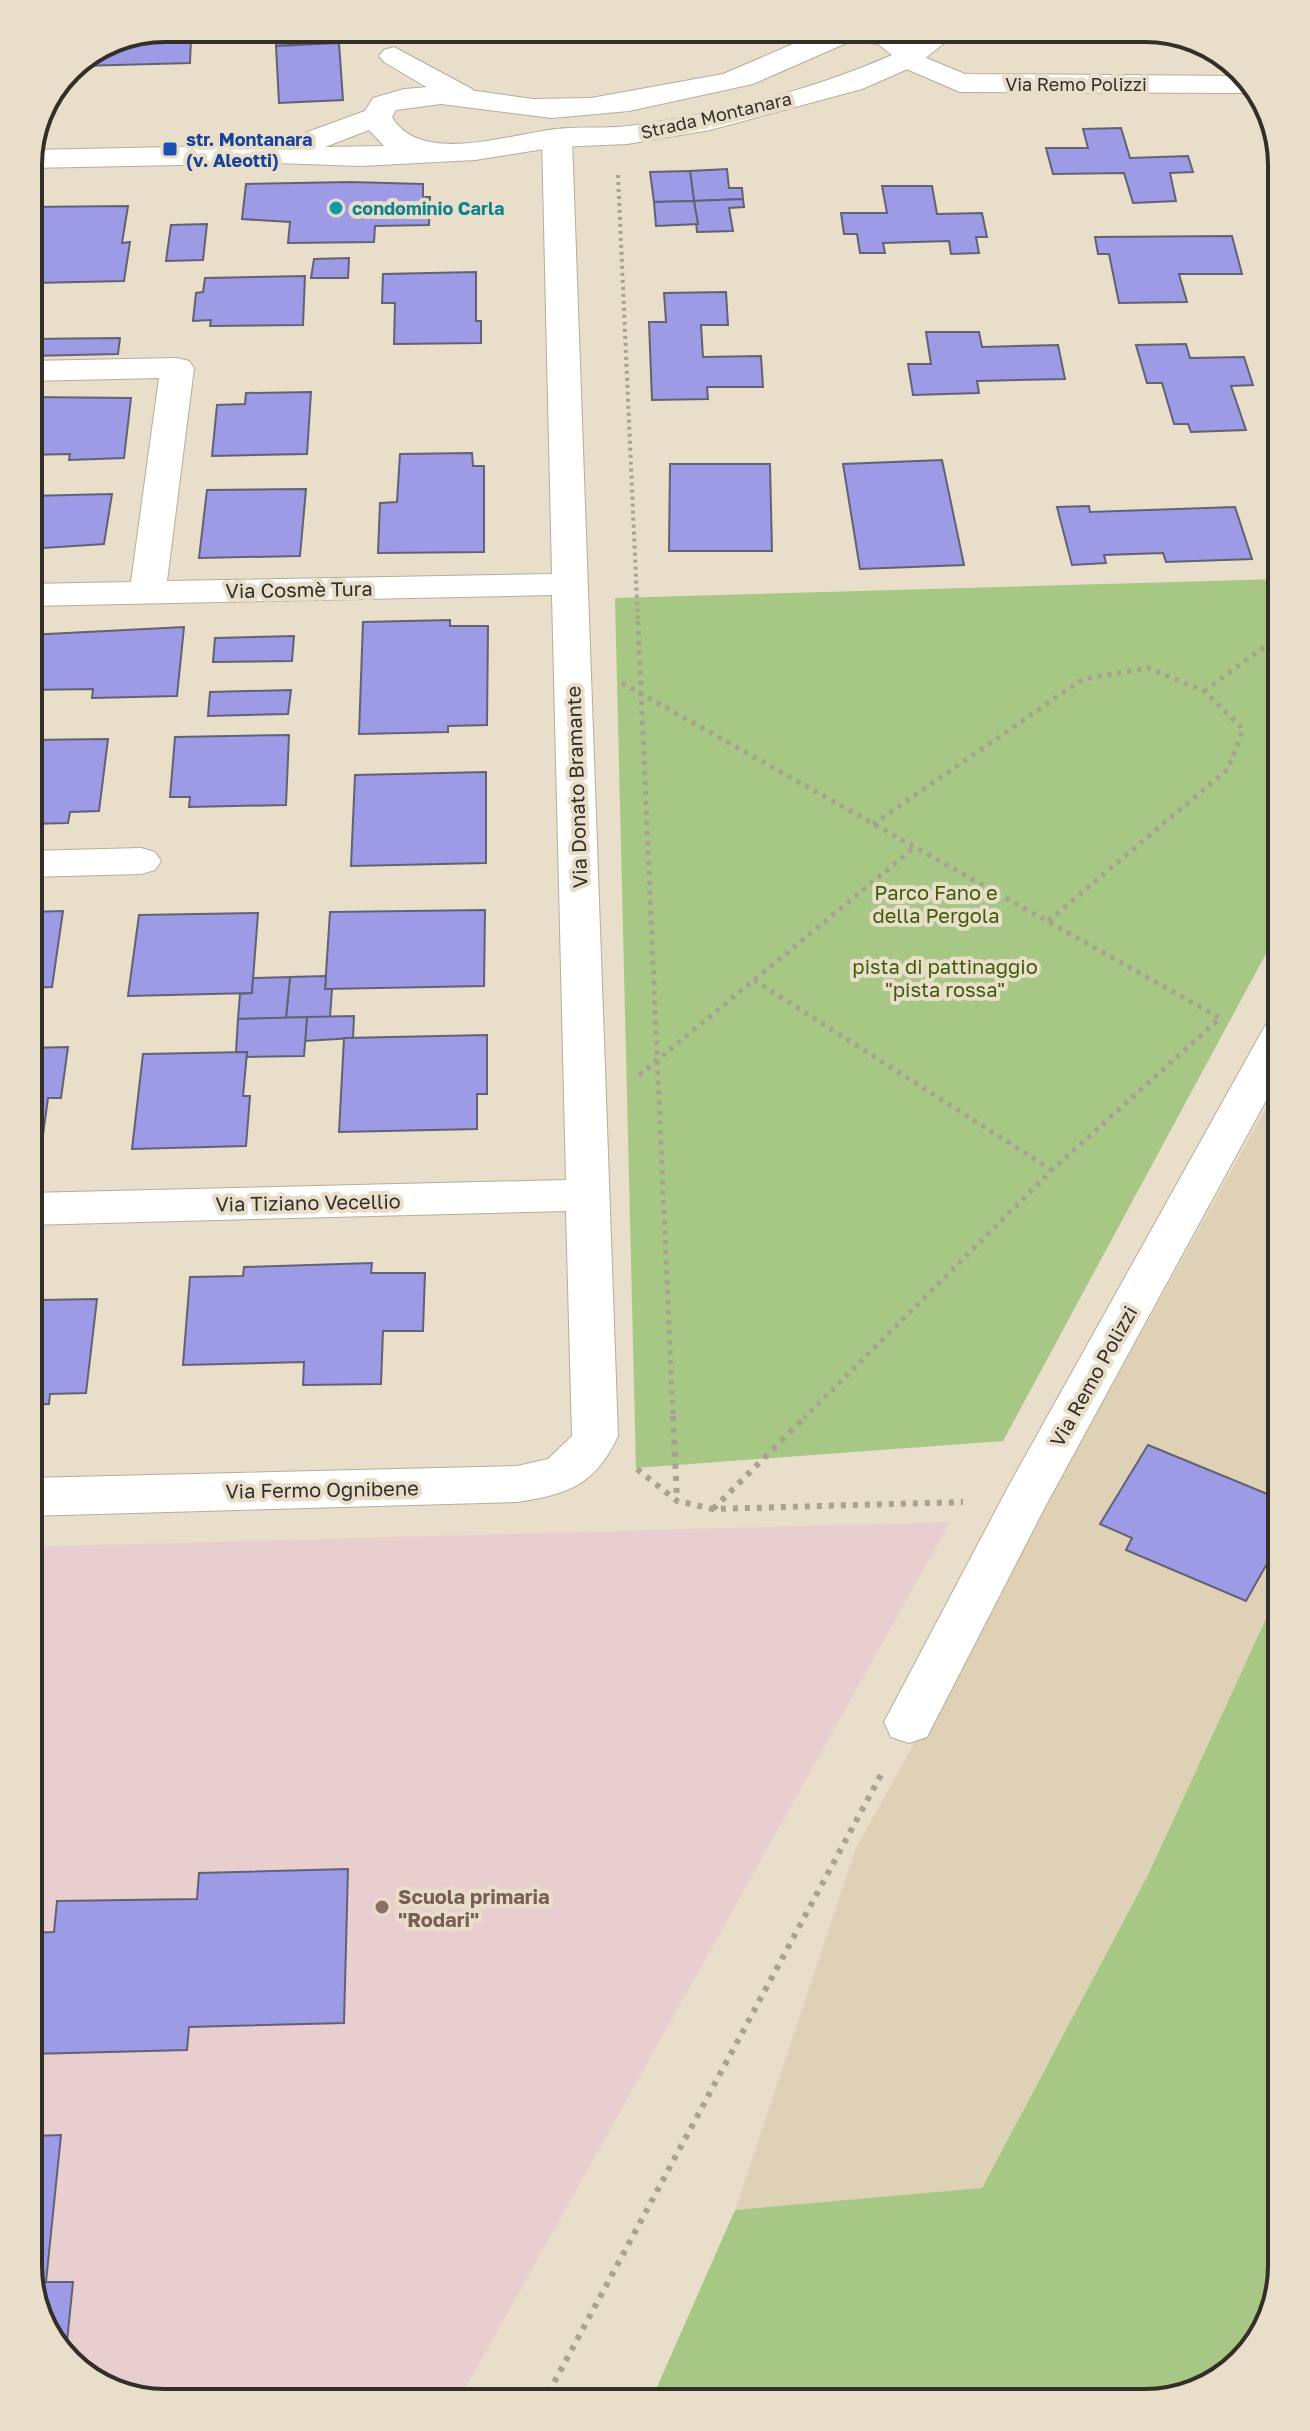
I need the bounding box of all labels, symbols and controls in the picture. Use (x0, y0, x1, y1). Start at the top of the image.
street label: Via Remo Polizzi (1005, 73, 1147, 95)
street label: Strada Montanara (639, 87, 793, 143)
place label: str. Montanara (v. Aleotti) (186, 128, 313, 171)
marker: str. Montanara (v. Aleotti) (161, 140, 179, 158)
place label: condominio Carla (352, 197, 504, 219)
marker: condominio Carla (327, 199, 345, 217)
street label: Via Cosmè Tura (225, 576, 373, 602)
street label: Via Donato Bramante (560, 685, 592, 889)
park label: Parco Fano e della Pergola (872, 880, 1000, 927)
park label: pista di pattinaggio "pista rossa" (852, 954, 1038, 1001)
street label: Via Tiziano Vecellio (215, 1188, 401, 1216)
street label: Via Remo Polizzi (1044, 1301, 1142, 1451)
street label: Via Fermo Ognibene (225, 1475, 419, 1503)
place label: Scuola primaria "Rodari" (398, 1884, 550, 1931)
marker: Scuola primaria "Rodari" (373, 1898, 391, 1916)

